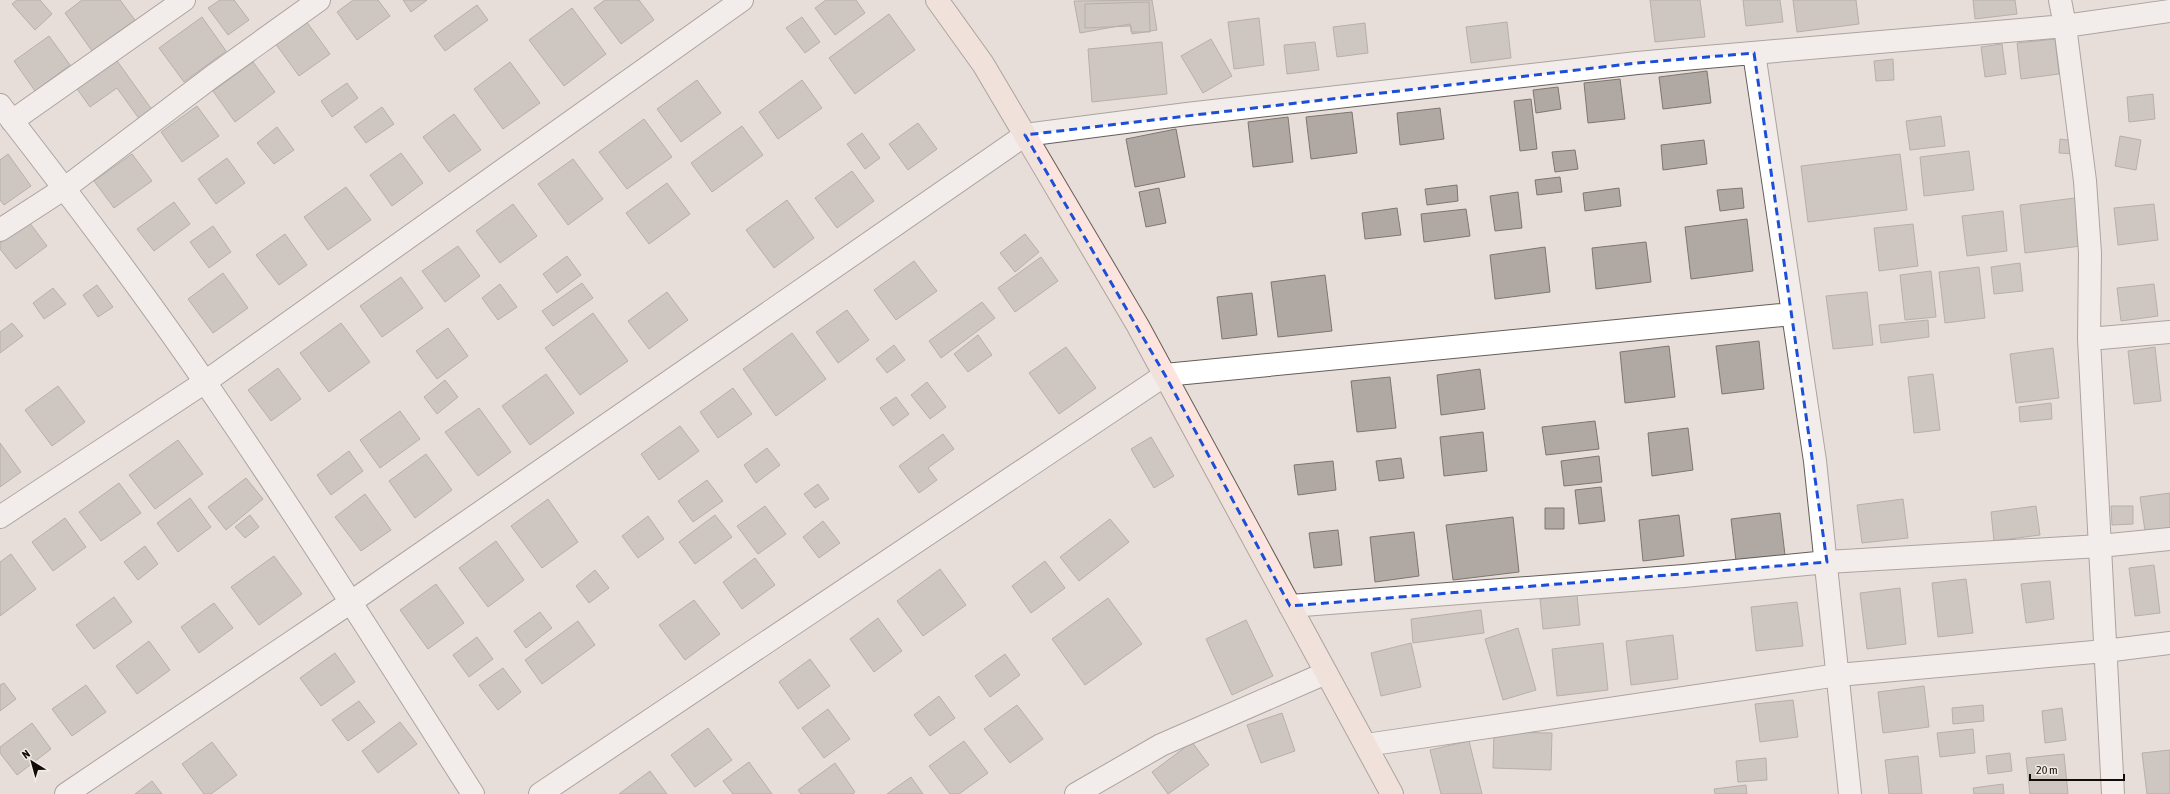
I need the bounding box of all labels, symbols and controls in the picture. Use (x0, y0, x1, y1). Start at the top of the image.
north arrow (12, 742, 52, 782)
text: N (20, 747, 32, 761)
scale bar (2030, 756, 2124, 782)
text: 20 m (2036, 763, 2058, 777)

